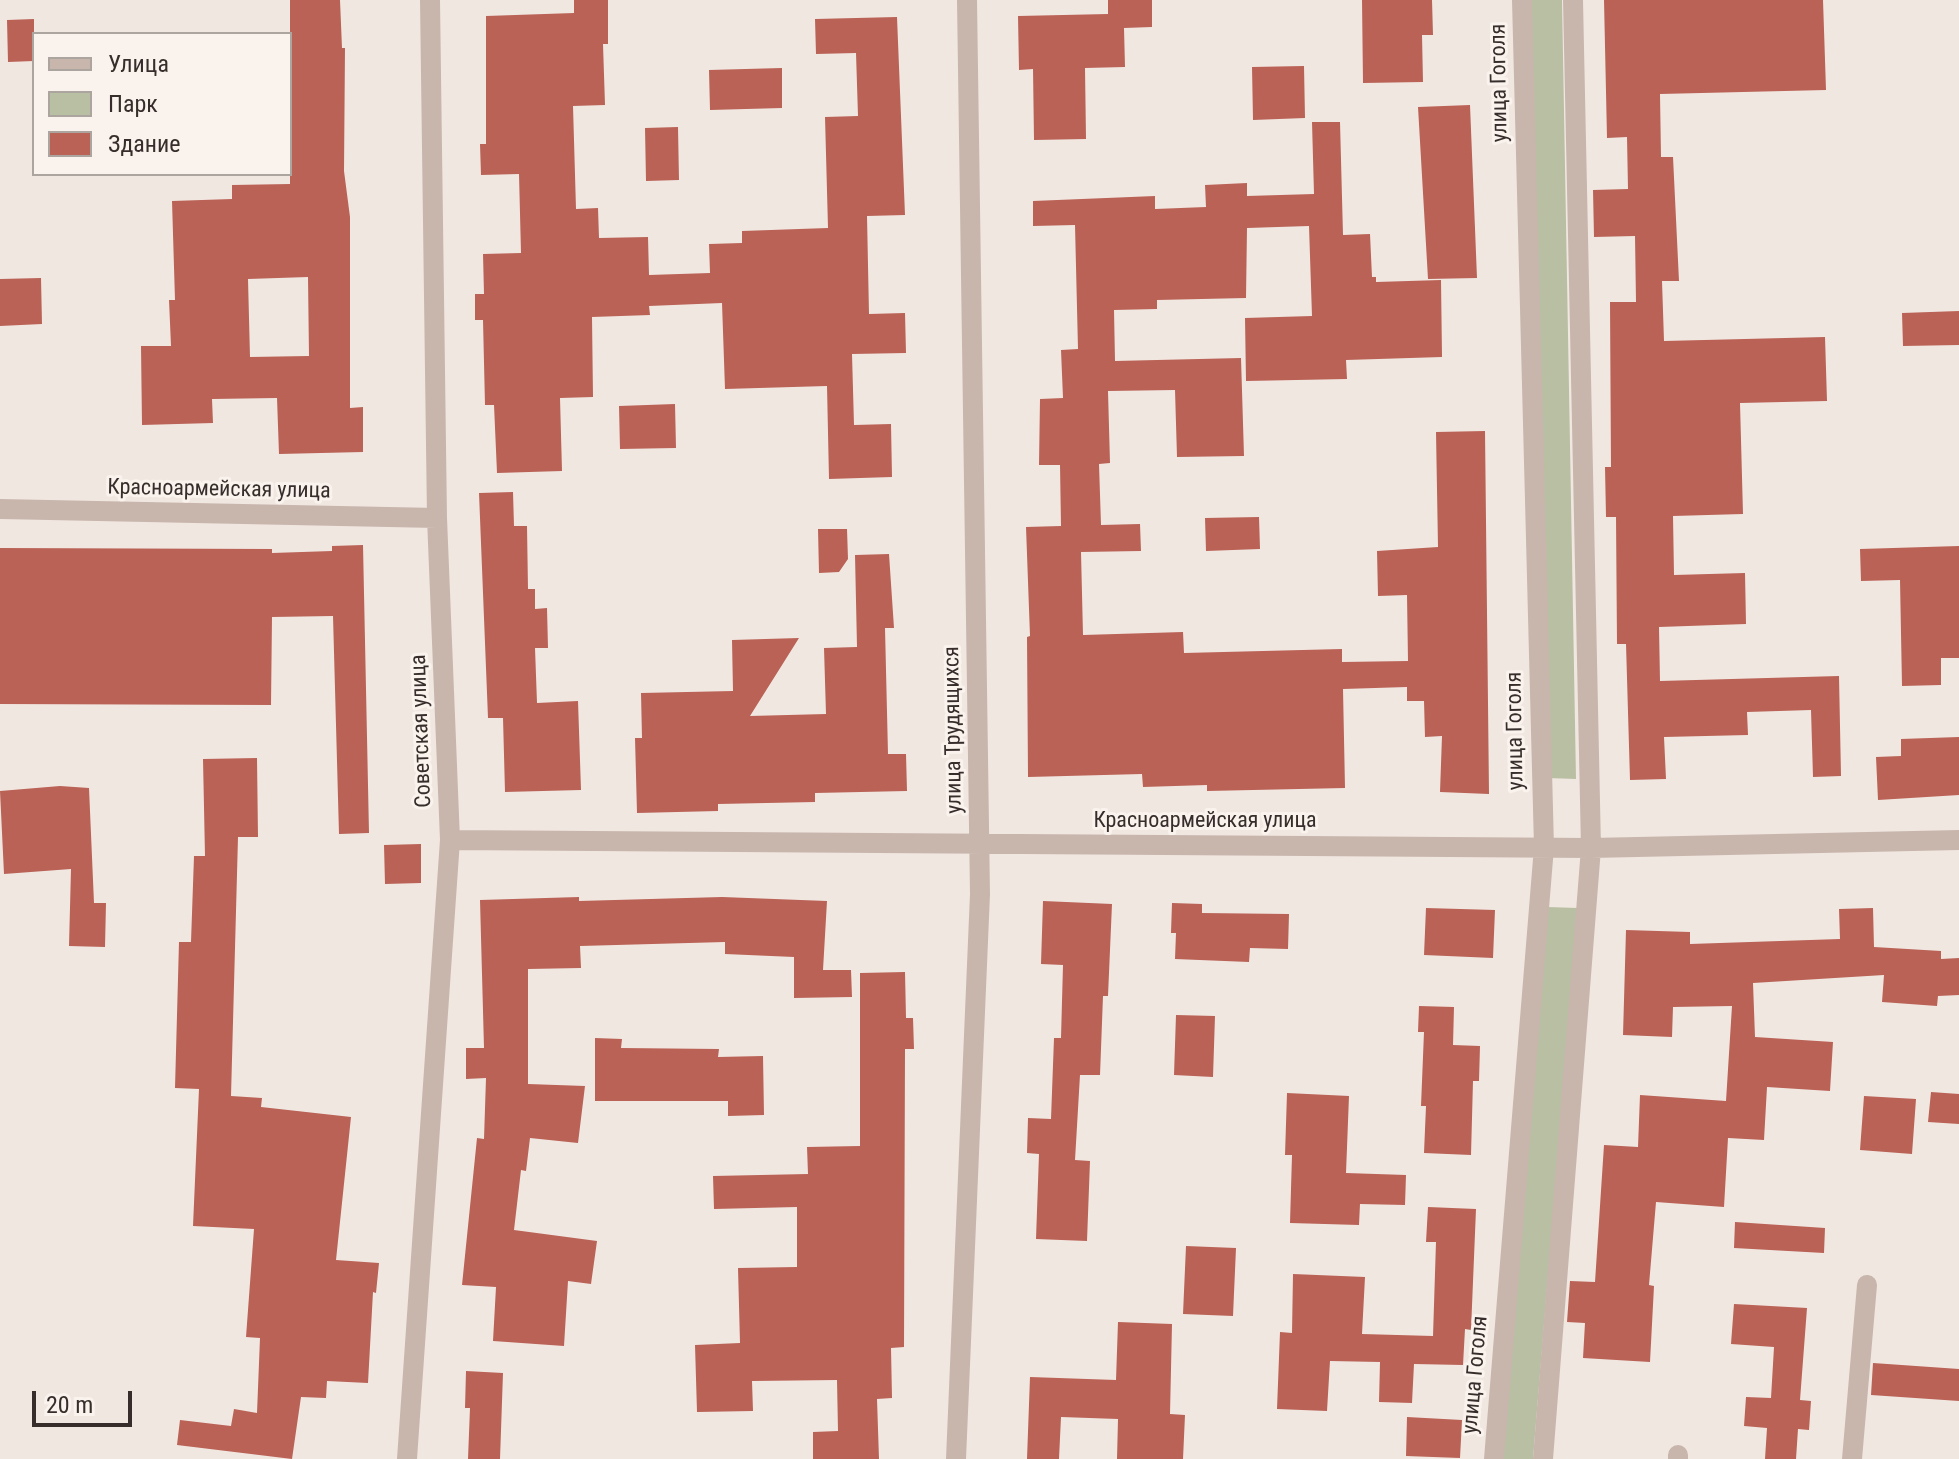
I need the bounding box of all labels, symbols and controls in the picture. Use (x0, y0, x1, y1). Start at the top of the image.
street label: улица Гоголя (1486, 23, 1514, 143)
legend (32, 32, 292, 176)
text: Улица (108, 50, 169, 78)
text: Парк (108, 90, 158, 118)
text: Здание (108, 130, 180, 158)
street label: Красноармейская улица (107, 475, 331, 505)
street label: улица Трудящихся (939, 646, 969, 814)
street label: Советская улица (406, 654, 438, 808)
street label: улица Гоголя (1502, 671, 1530, 791)
street label: Красноармейская улица (1093, 808, 1317, 834)
street label: улица Гоголя (1458, 1315, 1494, 1435)
scale bar (36, 1375, 136, 1425)
text: 20 m (46, 1391, 93, 1419)

